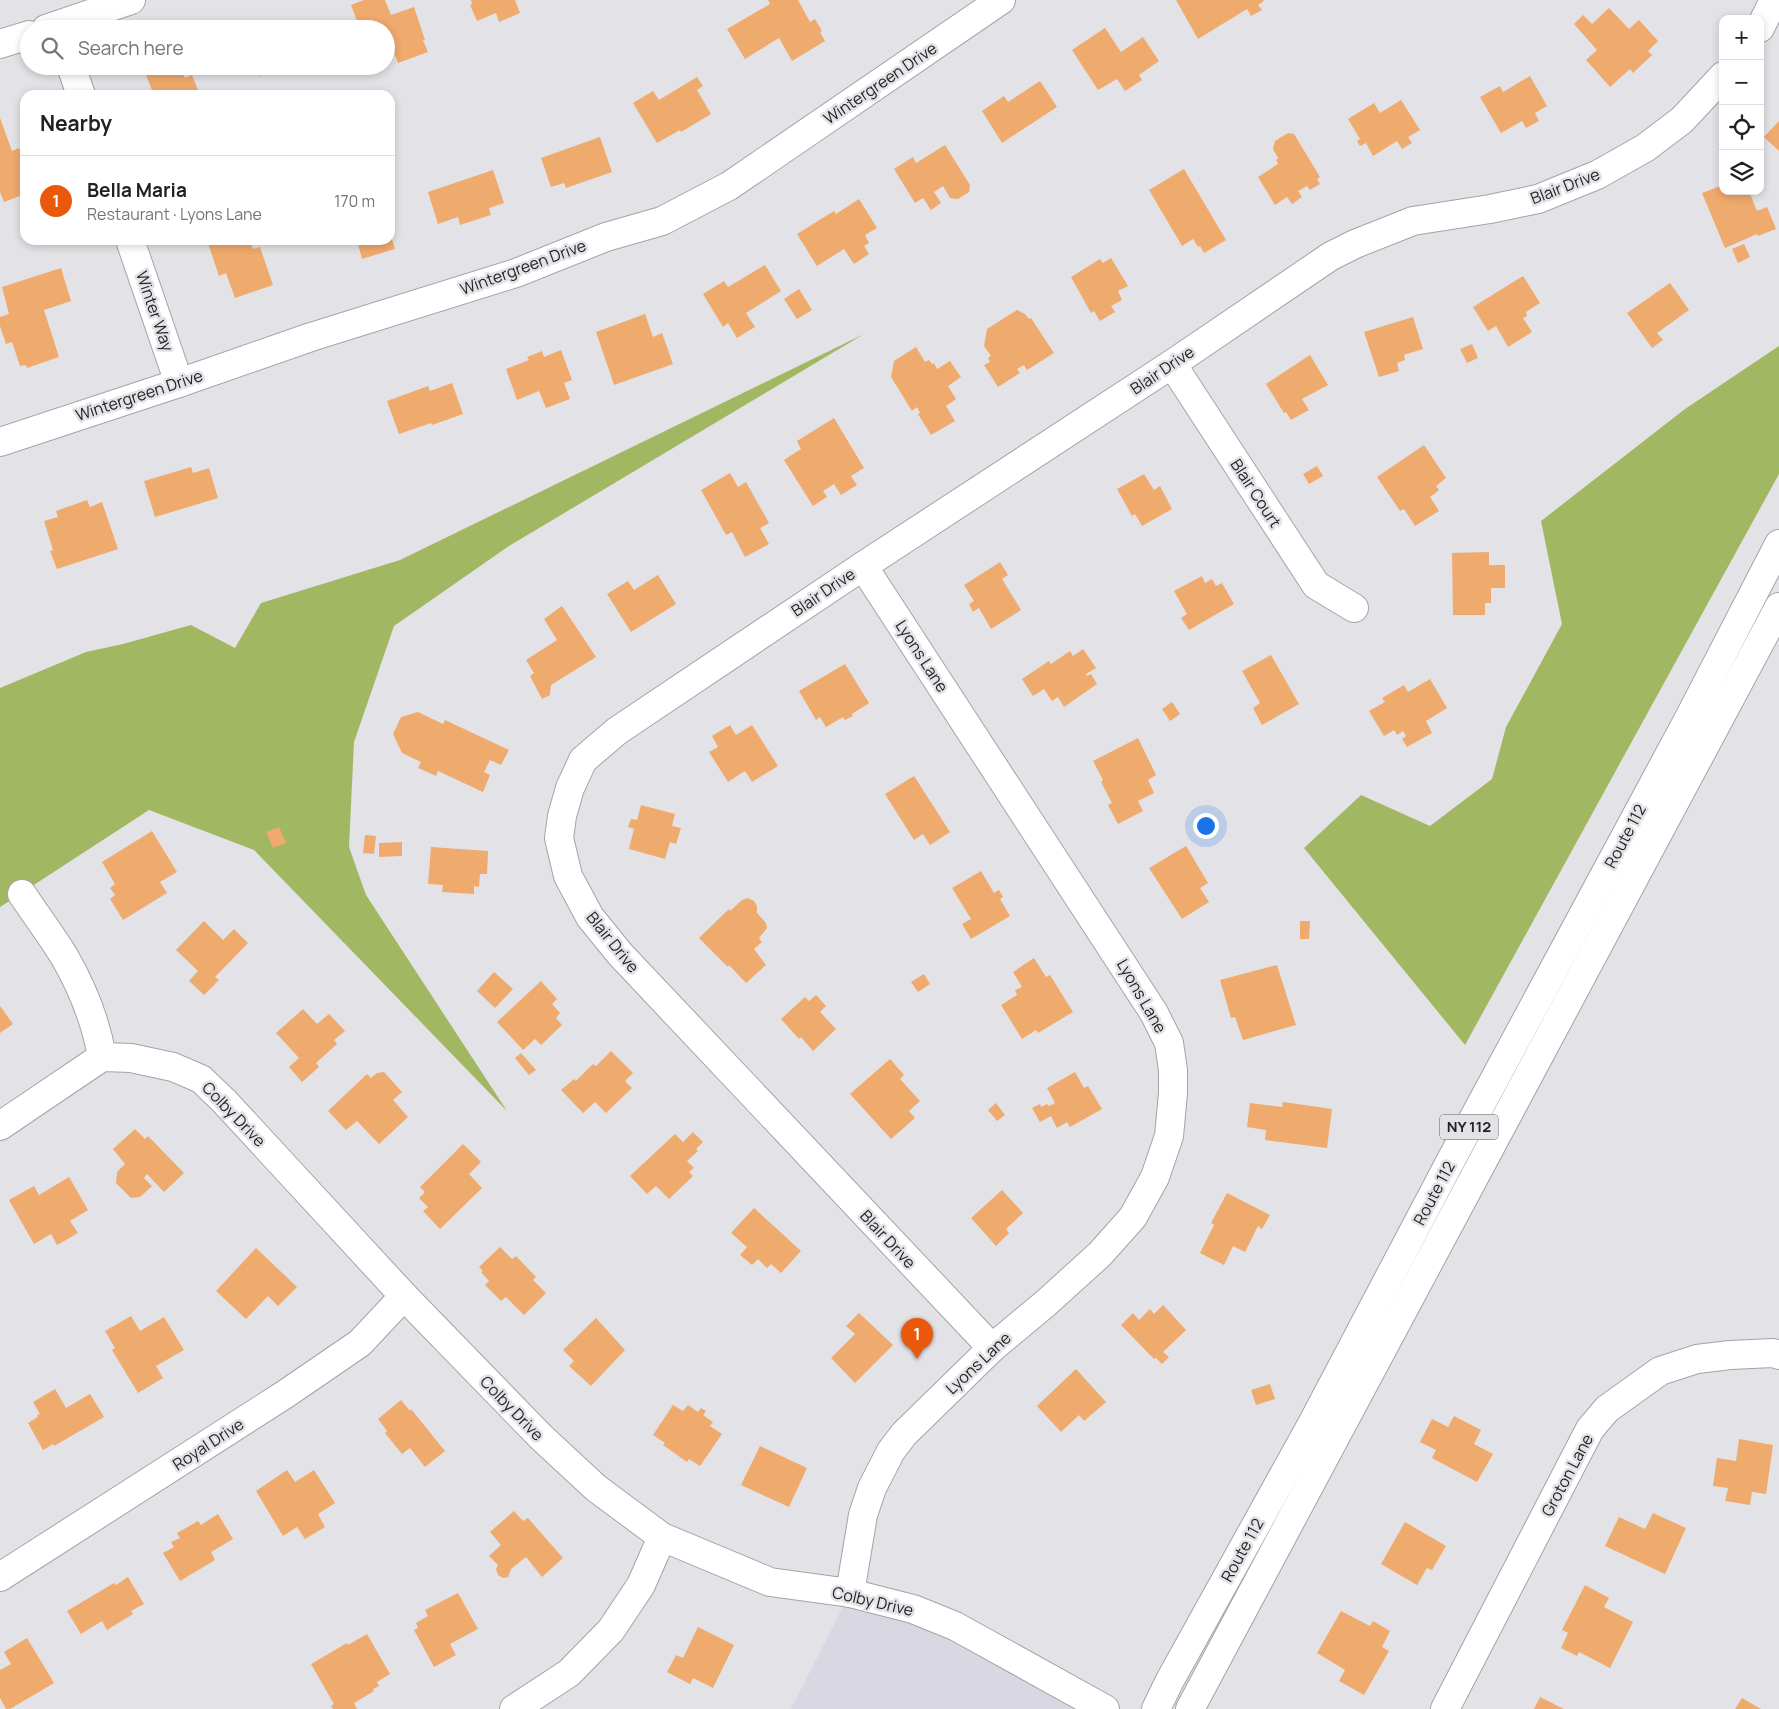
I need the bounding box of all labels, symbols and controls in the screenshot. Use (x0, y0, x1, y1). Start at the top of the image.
map controls (1719, 15, 1764, 195)
button: + (1719, 15, 1764, 60)
search box (20, 20, 395, 75)
icon: search (38, 34, 66, 62)
text: Search here (78, 35, 184, 61)
street label: Wintergreen Drive (819, 37, 941, 129)
button: − (1719, 60, 1764, 105)
button: locate (1719, 105, 1764, 150)
text: Nearby (40, 109, 112, 137)
button: layers (1719, 150, 1764, 195)
street label: Blair Drive (1527, 163, 1603, 209)
text: Bella Maria (87, 177, 187, 203)
text: 1 (52, 190, 60, 212)
text: 170 m (334, 190, 375, 212)
text: Restaurant · Lyons Lane (87, 203, 262, 225)
street label: Wintergreen Drive (457, 234, 589, 300)
street label: Winter Way (131, 268, 179, 355)
street label: Blair Drive (1126, 341, 1198, 399)
street label: Wintergreen Drive (73, 364, 205, 426)
street label: Blair Court (1226, 454, 1286, 532)
street label: Blair Drive (787, 563, 859, 621)
street label: Lyons Lane (890, 616, 954, 696)
street label: Route 112 (1599, 800, 1651, 872)
your location (1193, 813, 1219, 839)
street label: Blair Drive (582, 907, 644, 977)
street label: Lyons Lane (1112, 955, 1172, 1037)
street label: Colby Drive (197, 1077, 271, 1151)
road number: NY 112 (1440, 1114, 1498, 1140)
street label: Route 112 (1408, 1157, 1460, 1229)
street label: Blair Drive (855, 1205, 921, 1273)
pin: 1 (901, 1318, 933, 1359)
street label: Lyons Lane (941, 1327, 1015, 1399)
street label: Colby Drive (475, 1371, 549, 1445)
street label: Royal Drive (168, 1413, 248, 1475)
street label: Groton Lane (1536, 1430, 1598, 1520)
street label: Route 112 (1216, 1514, 1268, 1586)
street label: Colby Drive (830, 1581, 916, 1621)

